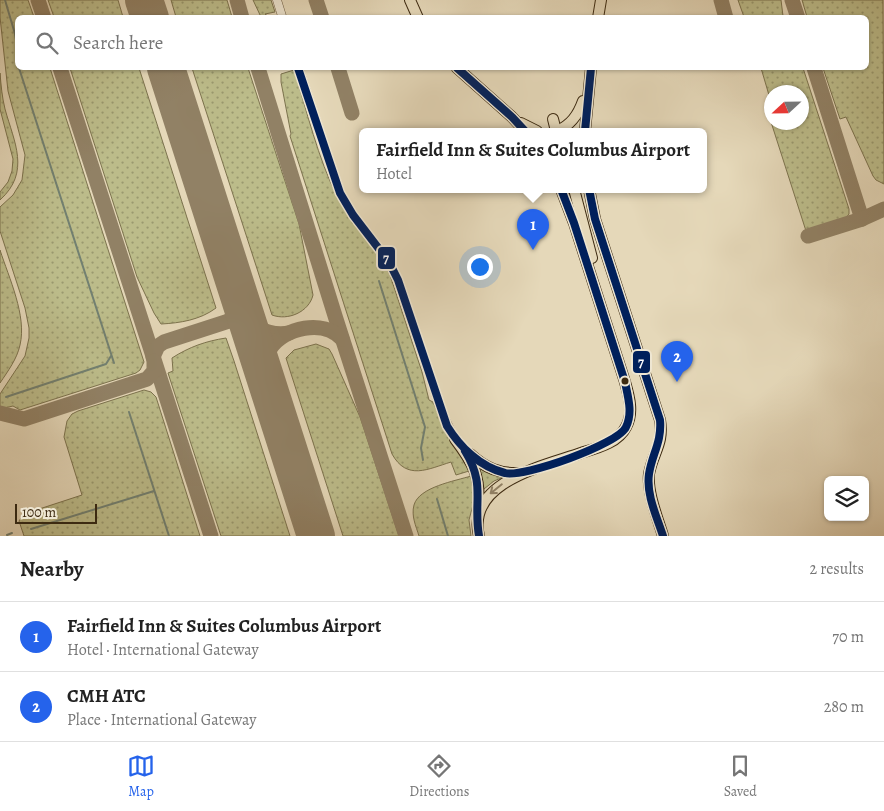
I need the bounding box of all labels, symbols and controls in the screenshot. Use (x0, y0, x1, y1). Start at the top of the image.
search box (15, 15, 869, 70)
icon: search (33, 29, 61, 57)
text: Search here (73, 30, 163, 56)
north arrow (764, 85, 809, 130)
popup (359, 128, 707, 193)
text: Fairfield Inn & Suites Columbus Airport (376, 137, 690, 163)
text: Hotel (376, 163, 412, 185)
pin: 1 (517, 209, 549, 250)
line badge: 7 (377, 246, 396, 270)
text: 7 (383, 249, 389, 268)
your location (467, 254, 493, 280)
pin: 2 (661, 341, 693, 382)
line badge: 7 (632, 350, 651, 374)
text: 7 (638, 353, 644, 372)
unlabelled marker (620, 376, 630, 386)
map controls (824, 476, 869, 521)
button: layers (824, 476, 869, 521)
one-way arrow (490, 484, 503, 495)
scale bar (15, 501, 98, 524)
text: 100 m (22, 503, 56, 522)
text: Nearby (20, 555, 83, 583)
text: 2 results (809, 558, 864, 580)
text: Fairfield Inn & Suites Columbus Airport (67, 613, 381, 639)
text: 1 (33, 626, 39, 648)
text: 70 m (832, 626, 864, 648)
text: Hotel · International Gateway (67, 639, 259, 661)
text: CMH ATC (67, 683, 146, 709)
text: 2 (32, 696, 40, 718)
text: 280 m (824, 696, 864, 718)
text: Place · International Gateway (67, 709, 256, 731)
tab: Map (127, 752, 155, 801)
tab: Directions (409, 752, 469, 801)
tab: Saved (724, 752, 757, 801)

